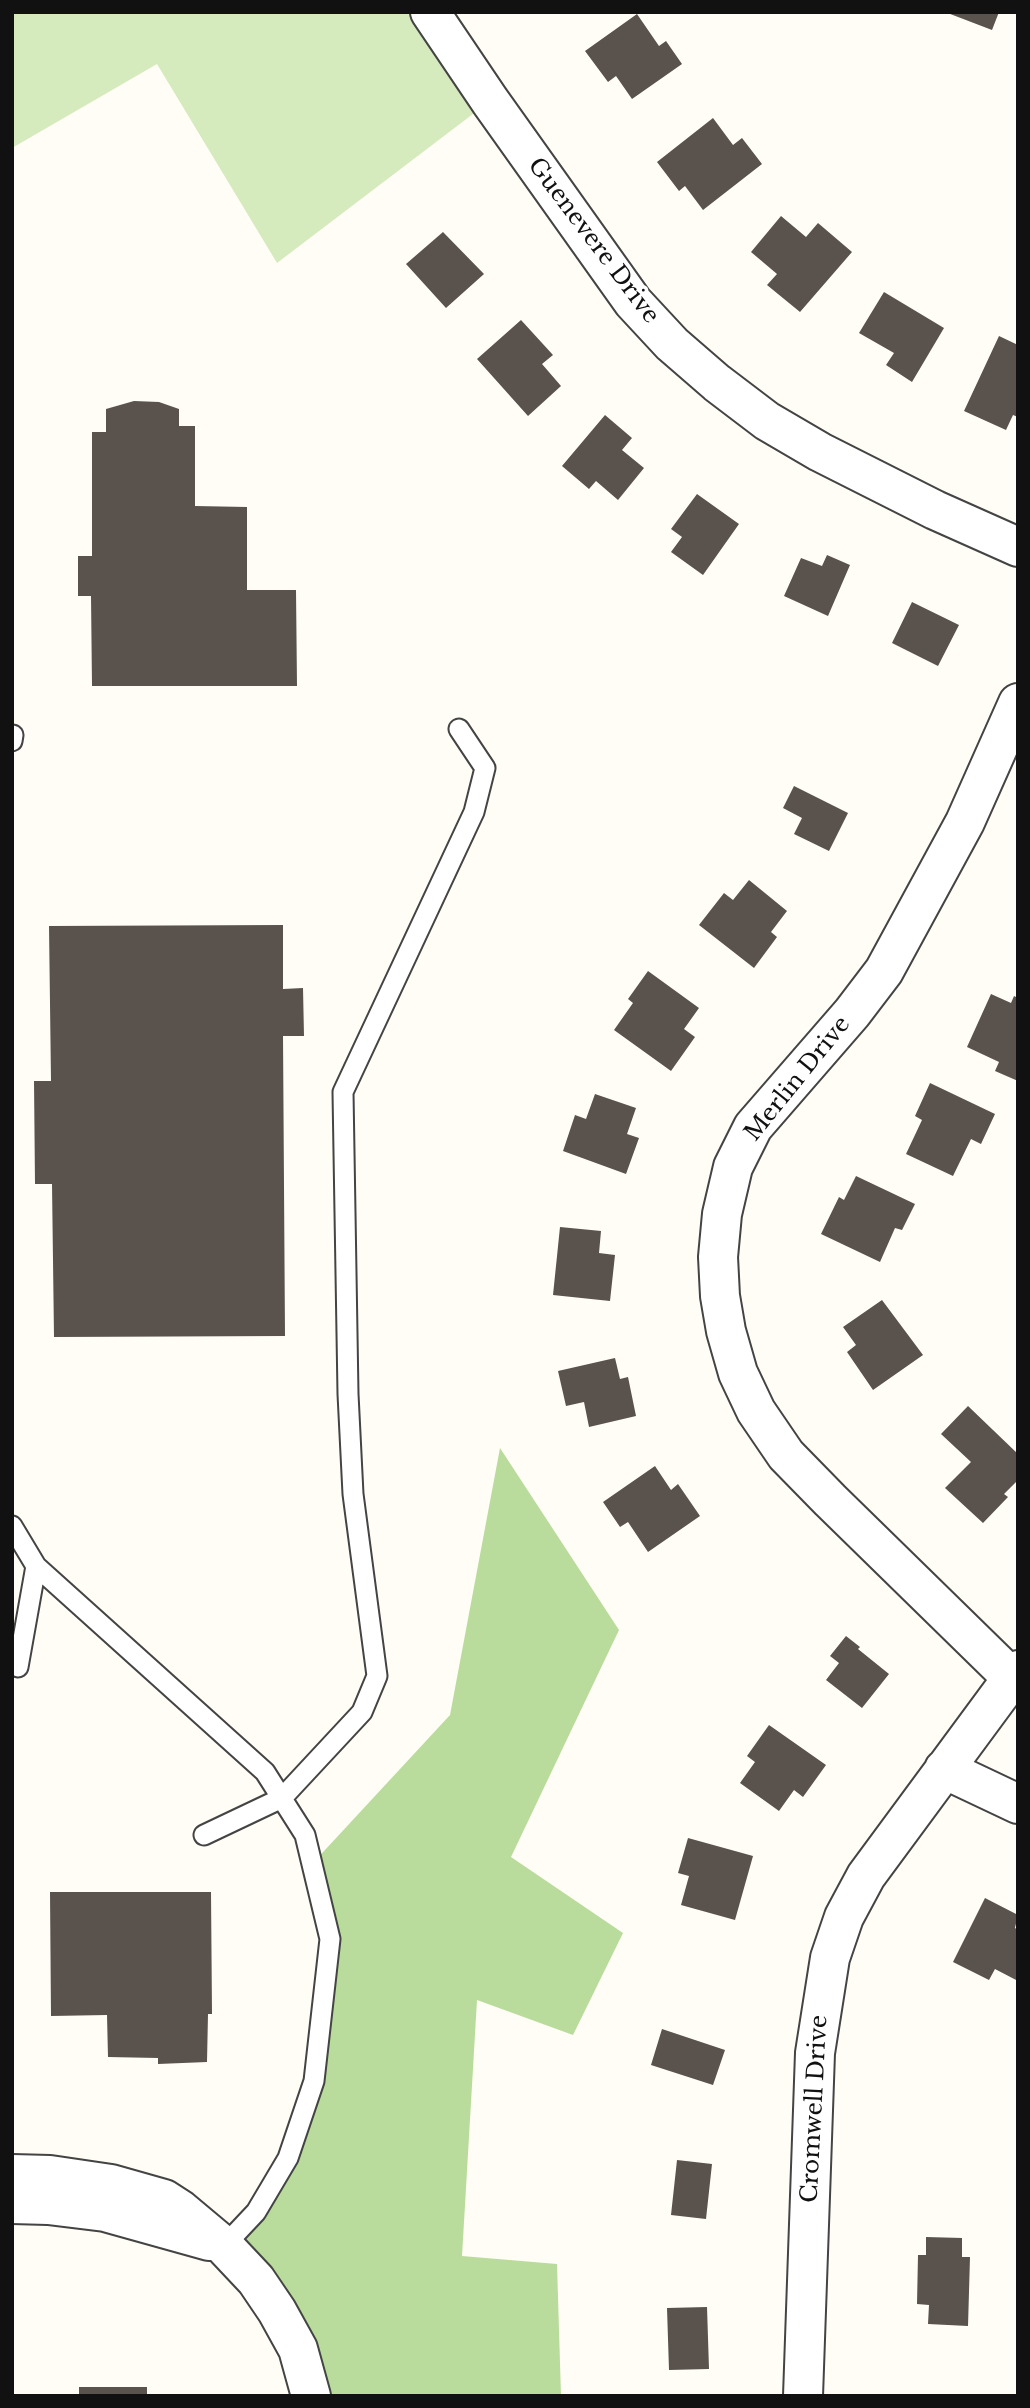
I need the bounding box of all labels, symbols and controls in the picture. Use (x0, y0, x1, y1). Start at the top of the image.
street label: Guenevere Drive (522, 153, 664, 329)
street label: Merlin Drive (739, 1011, 857, 1147)
street label: Cromwell Drive (796, 2014, 834, 2204)

